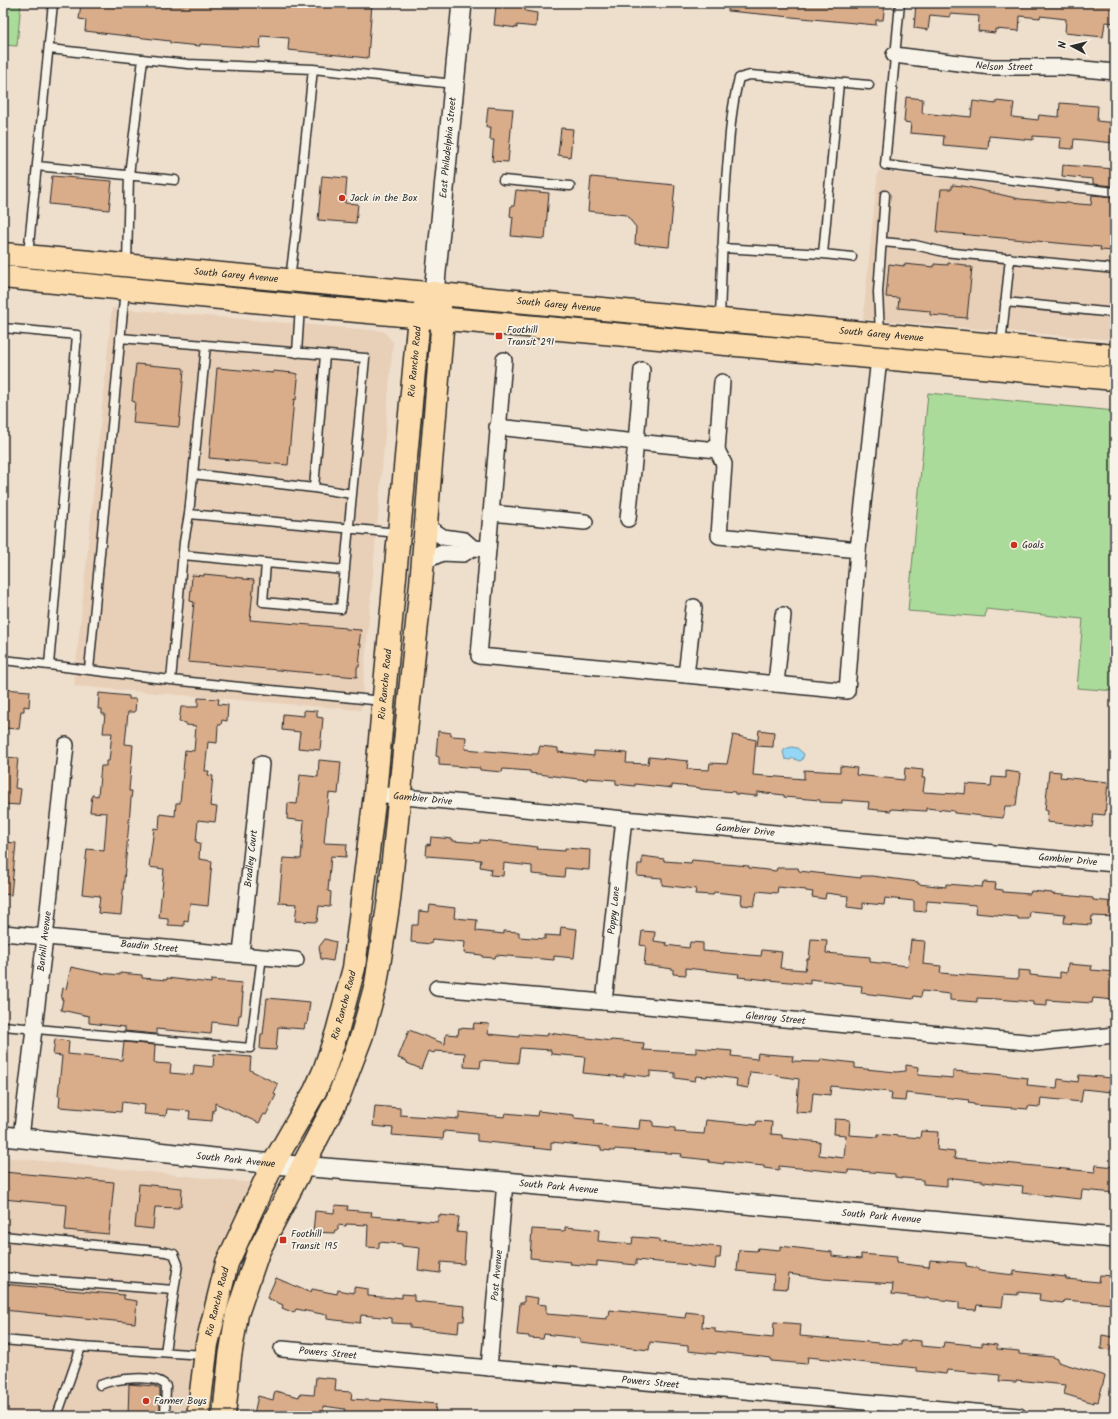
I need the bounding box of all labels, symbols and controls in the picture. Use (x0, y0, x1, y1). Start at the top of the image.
north arrow (1052, 26, 1092, 66)
text: N (1054, 40, 1072, 49)
street label: Nelson Street (975, 57, 1033, 75)
street label: East Philadelphia Street (435, 96, 461, 199)
place label: Jack in the Box (350, 190, 418, 206)
marker: Jack in the Box (337, 193, 347, 203)
street label: South Garey Avenue (193, 264, 279, 287)
street label: South Garey Avenue (516, 293, 602, 317)
place label: Foothill Transit 291 (507, 322, 554, 350)
street label: South Garey Avenue (838, 323, 925, 346)
street label: Rio Rancho Road (404, 325, 426, 398)
marker: Foothill Transit 291 (494, 331, 504, 341)
place label: Goals (1022, 537, 1045, 553)
marker: Goals (1009, 540, 1019, 550)
street label: Rio Rancho Road (374, 647, 396, 721)
street label: Gambier Drive (393, 788, 453, 810)
street label: Gambier Drive (715, 819, 776, 841)
street label: Bradley Court (240, 829, 262, 888)
street label: Gambier Drive (1038, 849, 1099, 870)
street label: Poppy Lane (603, 885, 625, 935)
street label: Barhill Avenue (33, 910, 56, 972)
street label: Baudin Street (120, 936, 179, 957)
street label: Rio Rancho Road (327, 968, 361, 1042)
street label: Glenroy Street (745, 1007, 807, 1029)
street label: South Park Avenue (195, 1148, 276, 1172)
street label: South Park Avenue (518, 1175, 599, 1199)
street label: South Park Avenue (841, 1205, 922, 1228)
place label: Foothill Transit 195 (291, 1226, 338, 1254)
marker: Foothill Transit 195 (278, 1235, 288, 1245)
street label: Post Avenue (487, 1248, 507, 1302)
street label: Rio Rancho Road (201, 1264, 234, 1338)
street label: Powers Street (298, 1343, 358, 1364)
street label: Powers Street (621, 1372, 680, 1393)
place label: Farmer Boys (154, 1393, 208, 1409)
marker: Farmer Boys (141, 1396, 151, 1406)

